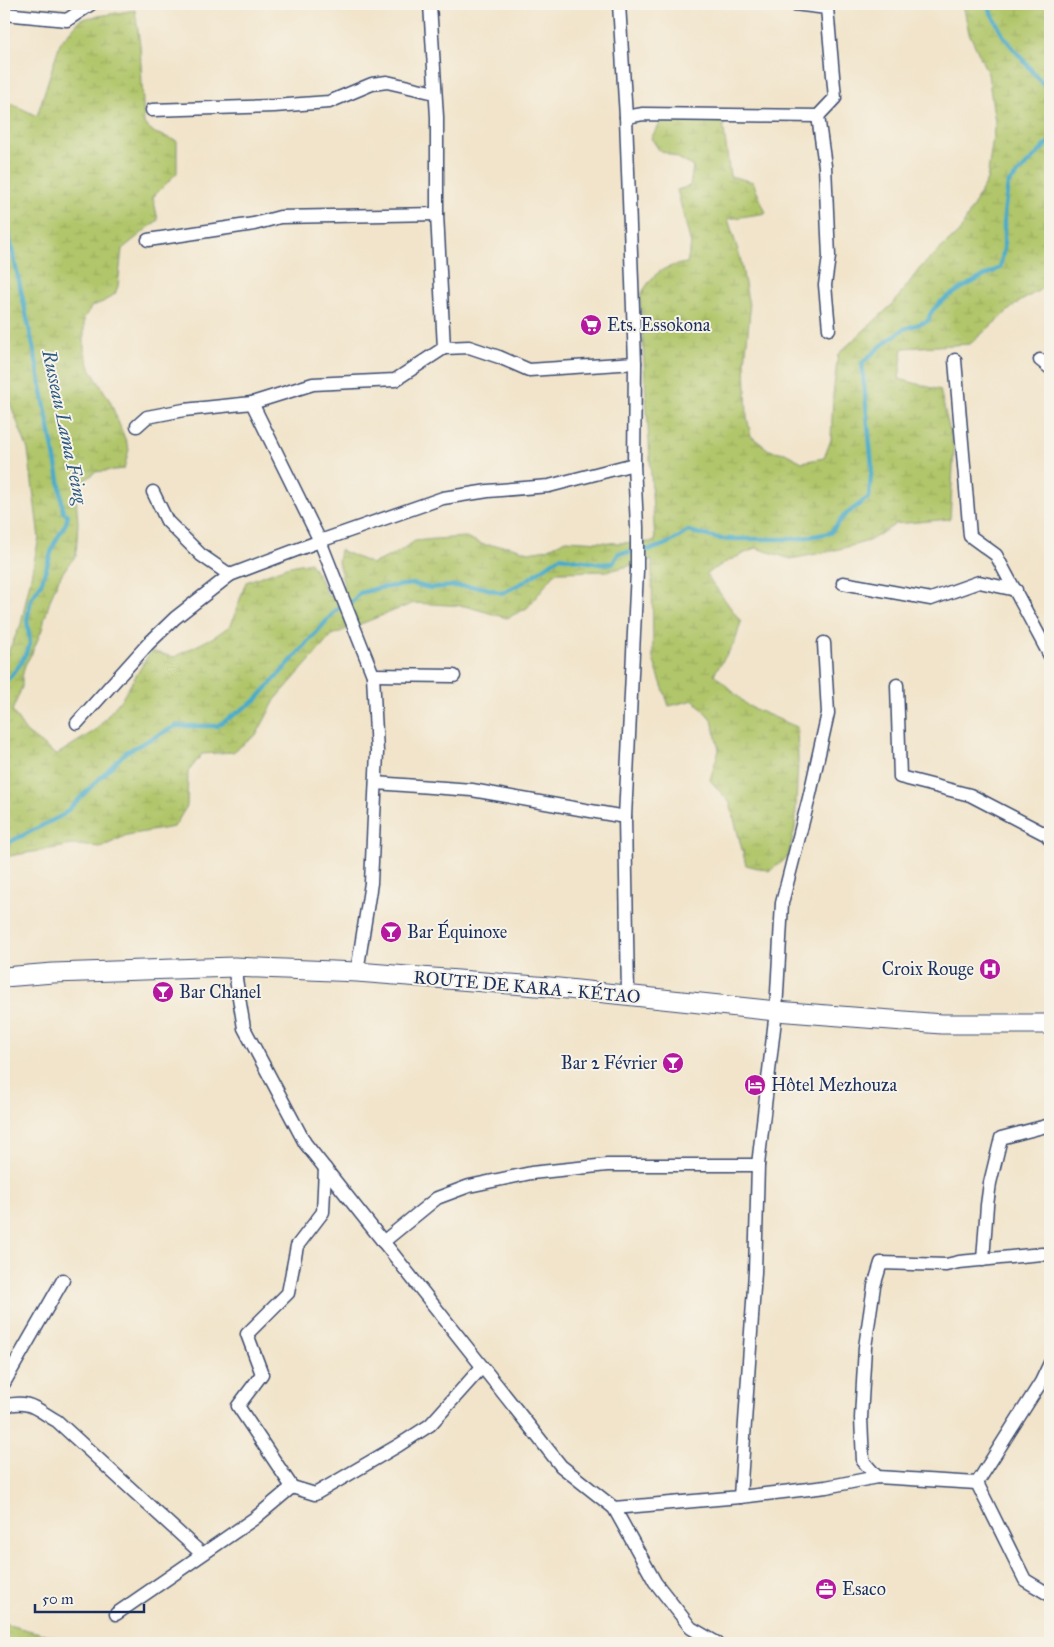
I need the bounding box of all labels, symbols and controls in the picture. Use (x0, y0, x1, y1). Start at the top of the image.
supermarket icon: Ets. Essokona (579, 313, 603, 337)
place label: Ets. Essokona (607, 314, 711, 336)
water label: Russeau Lama Feing (37, 347, 93, 508)
place label: Bar Équinoxe (407, 919, 507, 944)
bar icon: Bar Équinoxe (379, 920, 403, 944)
hospital icon: Croix Rouge (978, 957, 1002, 981)
place label: Croix Rouge (882, 958, 974, 981)
street label: ROUTE DE KARA - KÉTAO (413, 964, 642, 1008)
bar icon: Bar Chanel (151, 980, 175, 1004)
place label: Bar Chanel (179, 981, 261, 1003)
bar icon: Bar 2 Février (661, 1051, 685, 1075)
place label: Bar 2 Février (561, 1052, 657, 1074)
hotel icon: Hôtel Mezhouza (743, 1073, 767, 1097)
place label: Hôtel Mezhouza (771, 1074, 897, 1096)
office icon: Esaco (814, 1577, 838, 1601)
place label: Esaco (842, 1578, 886, 1600)
scale bar (35, 1582, 144, 1614)
text: 50 m (42, 1590, 74, 1608)

